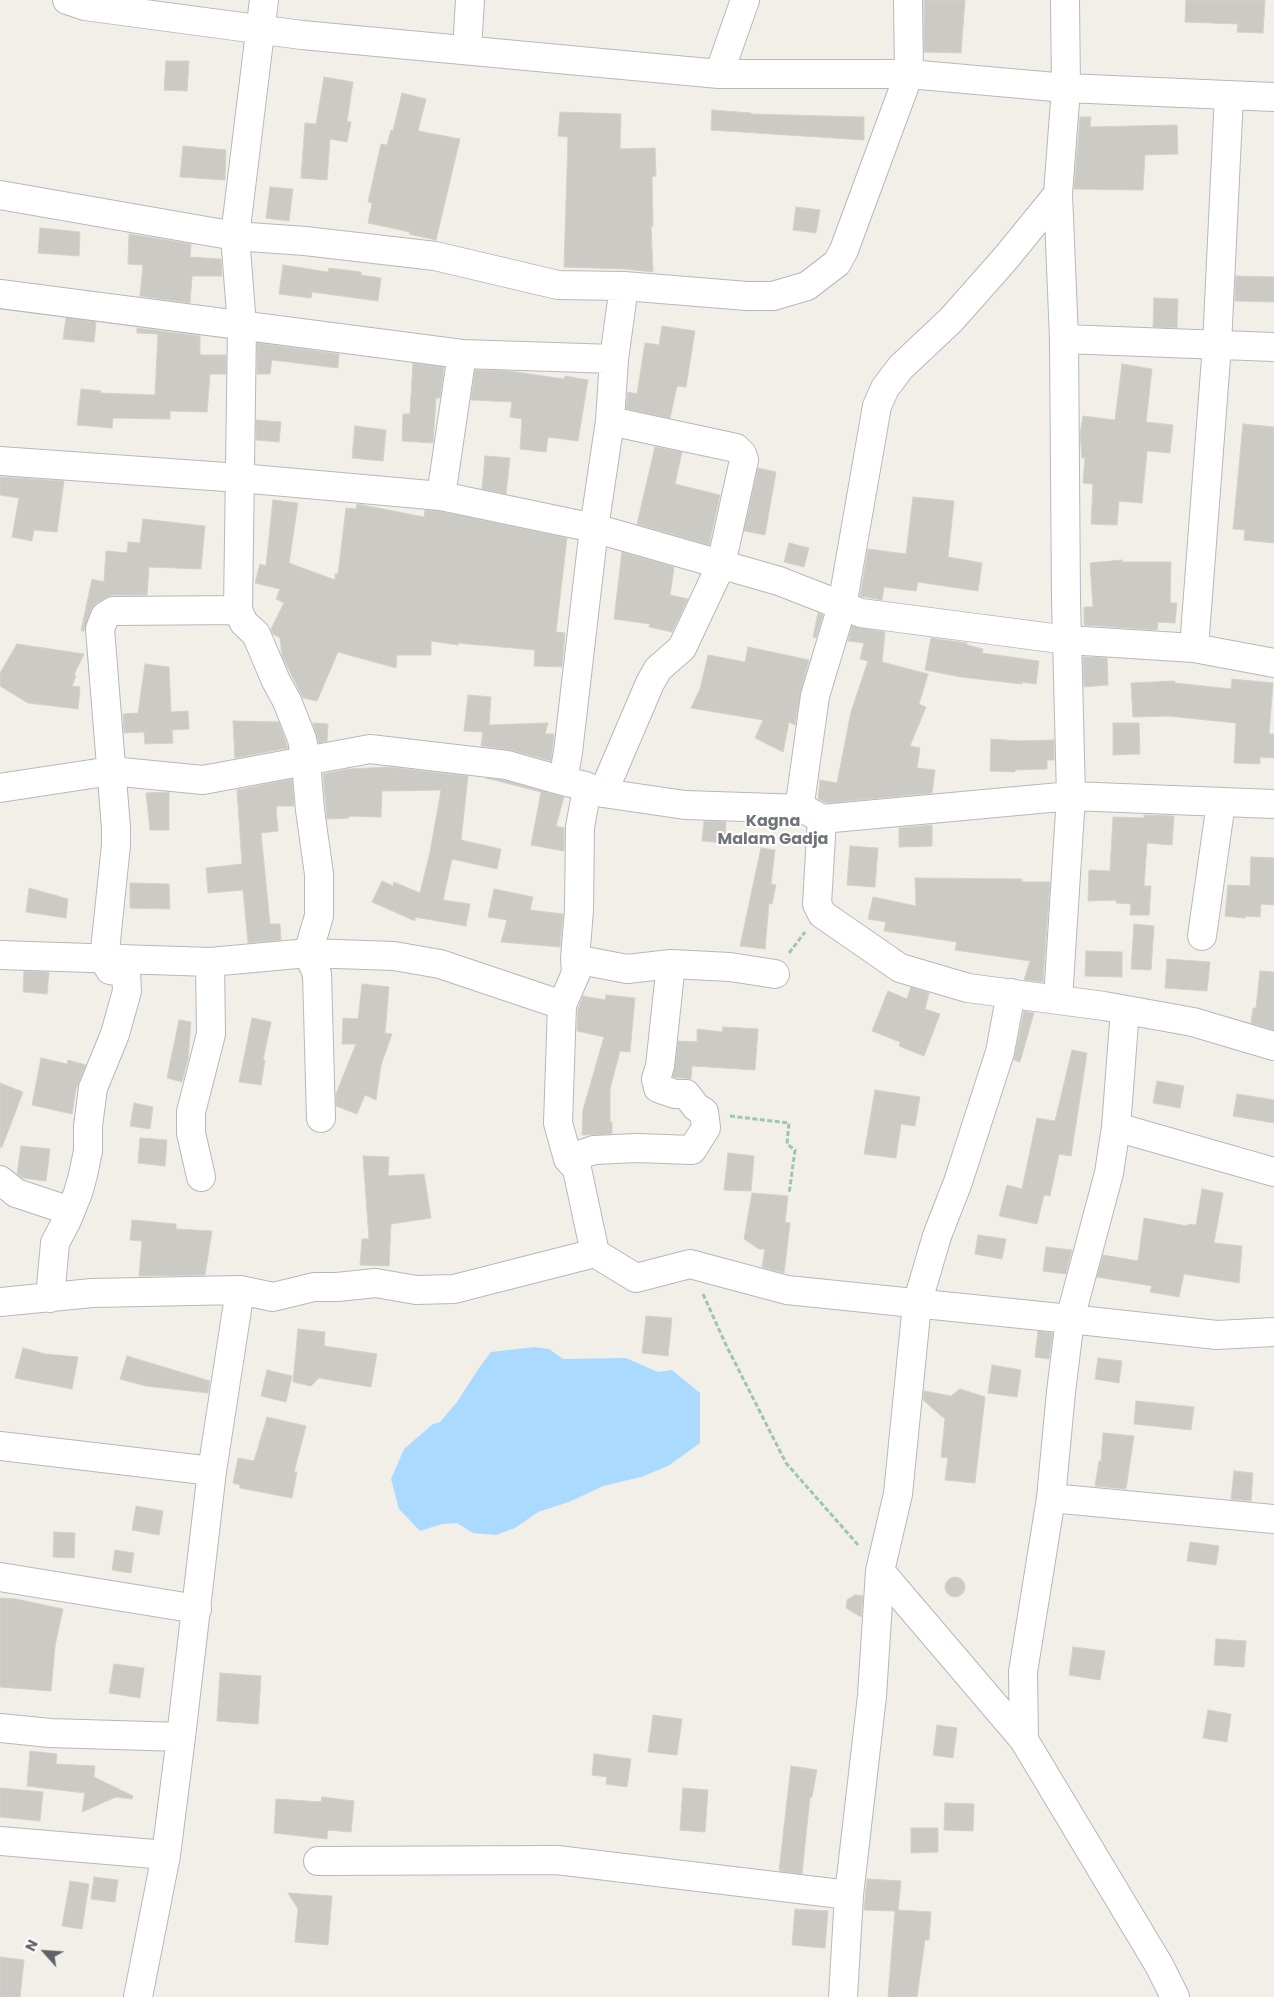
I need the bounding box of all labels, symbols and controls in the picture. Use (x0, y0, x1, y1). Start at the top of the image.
district label: Kagna Malam Gadja (718, 812, 828, 850)
north arrow (20, 1927, 70, 1977)
text: N (20, 1936, 43, 1955)

